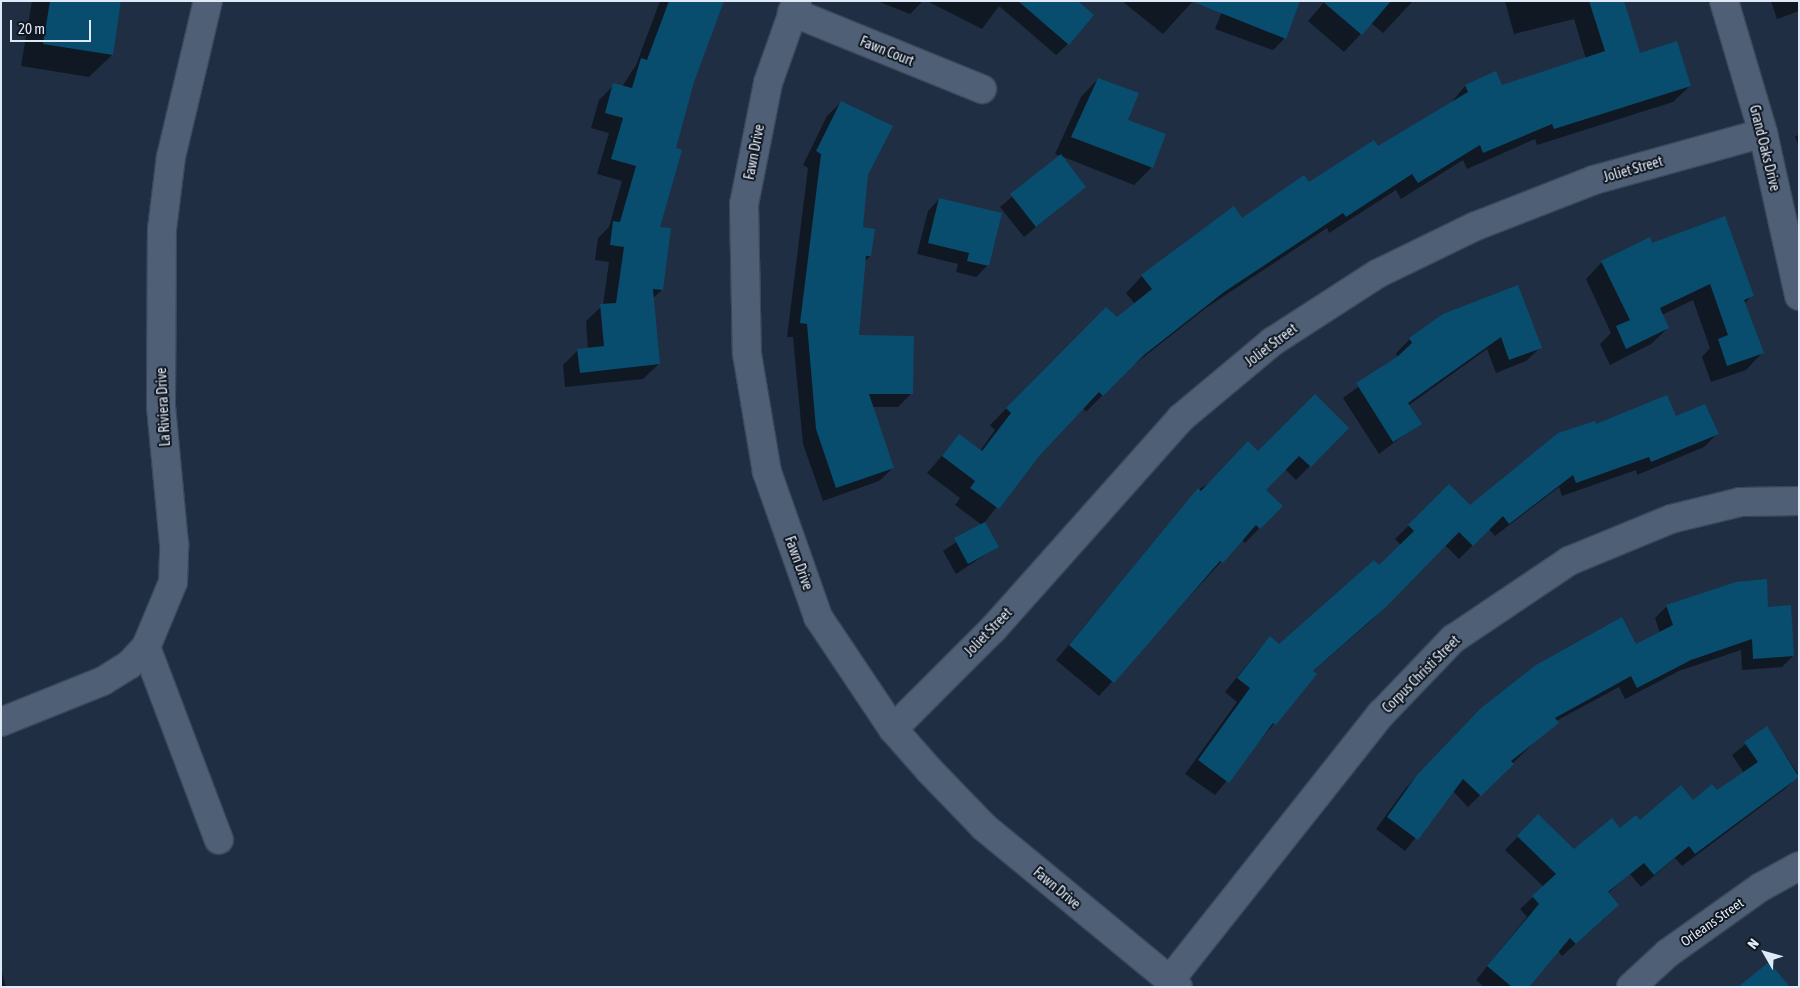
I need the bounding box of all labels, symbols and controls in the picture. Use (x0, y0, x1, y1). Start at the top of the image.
scale bar (12, 10, 94, 42)
text: 20 m (18, 20, 45, 37)
street label: Fawn Court (858, 33, 916, 69)
street label: Grand Oaks Drive (1746, 103, 1784, 193)
street label: Fawn Drive (740, 123, 768, 181)
street label: Joliet Street (1601, 153, 1665, 185)
street label: Joliet Street (1242, 320, 1300, 370)
street label: La Riviera Drive (153, 367, 173, 447)
street label: Fawn Drive (782, 534, 816, 592)
street label: Joliet Street (961, 604, 1015, 660)
street label: Corpus Christi Street (1379, 632, 1463, 716)
street label: Fawn Drive (1030, 864, 1084, 912)
street label: Orleans Street (1677, 894, 1747, 950)
north arrow (1740, 928, 1790, 978)
text: N (1744, 936, 1762, 952)

